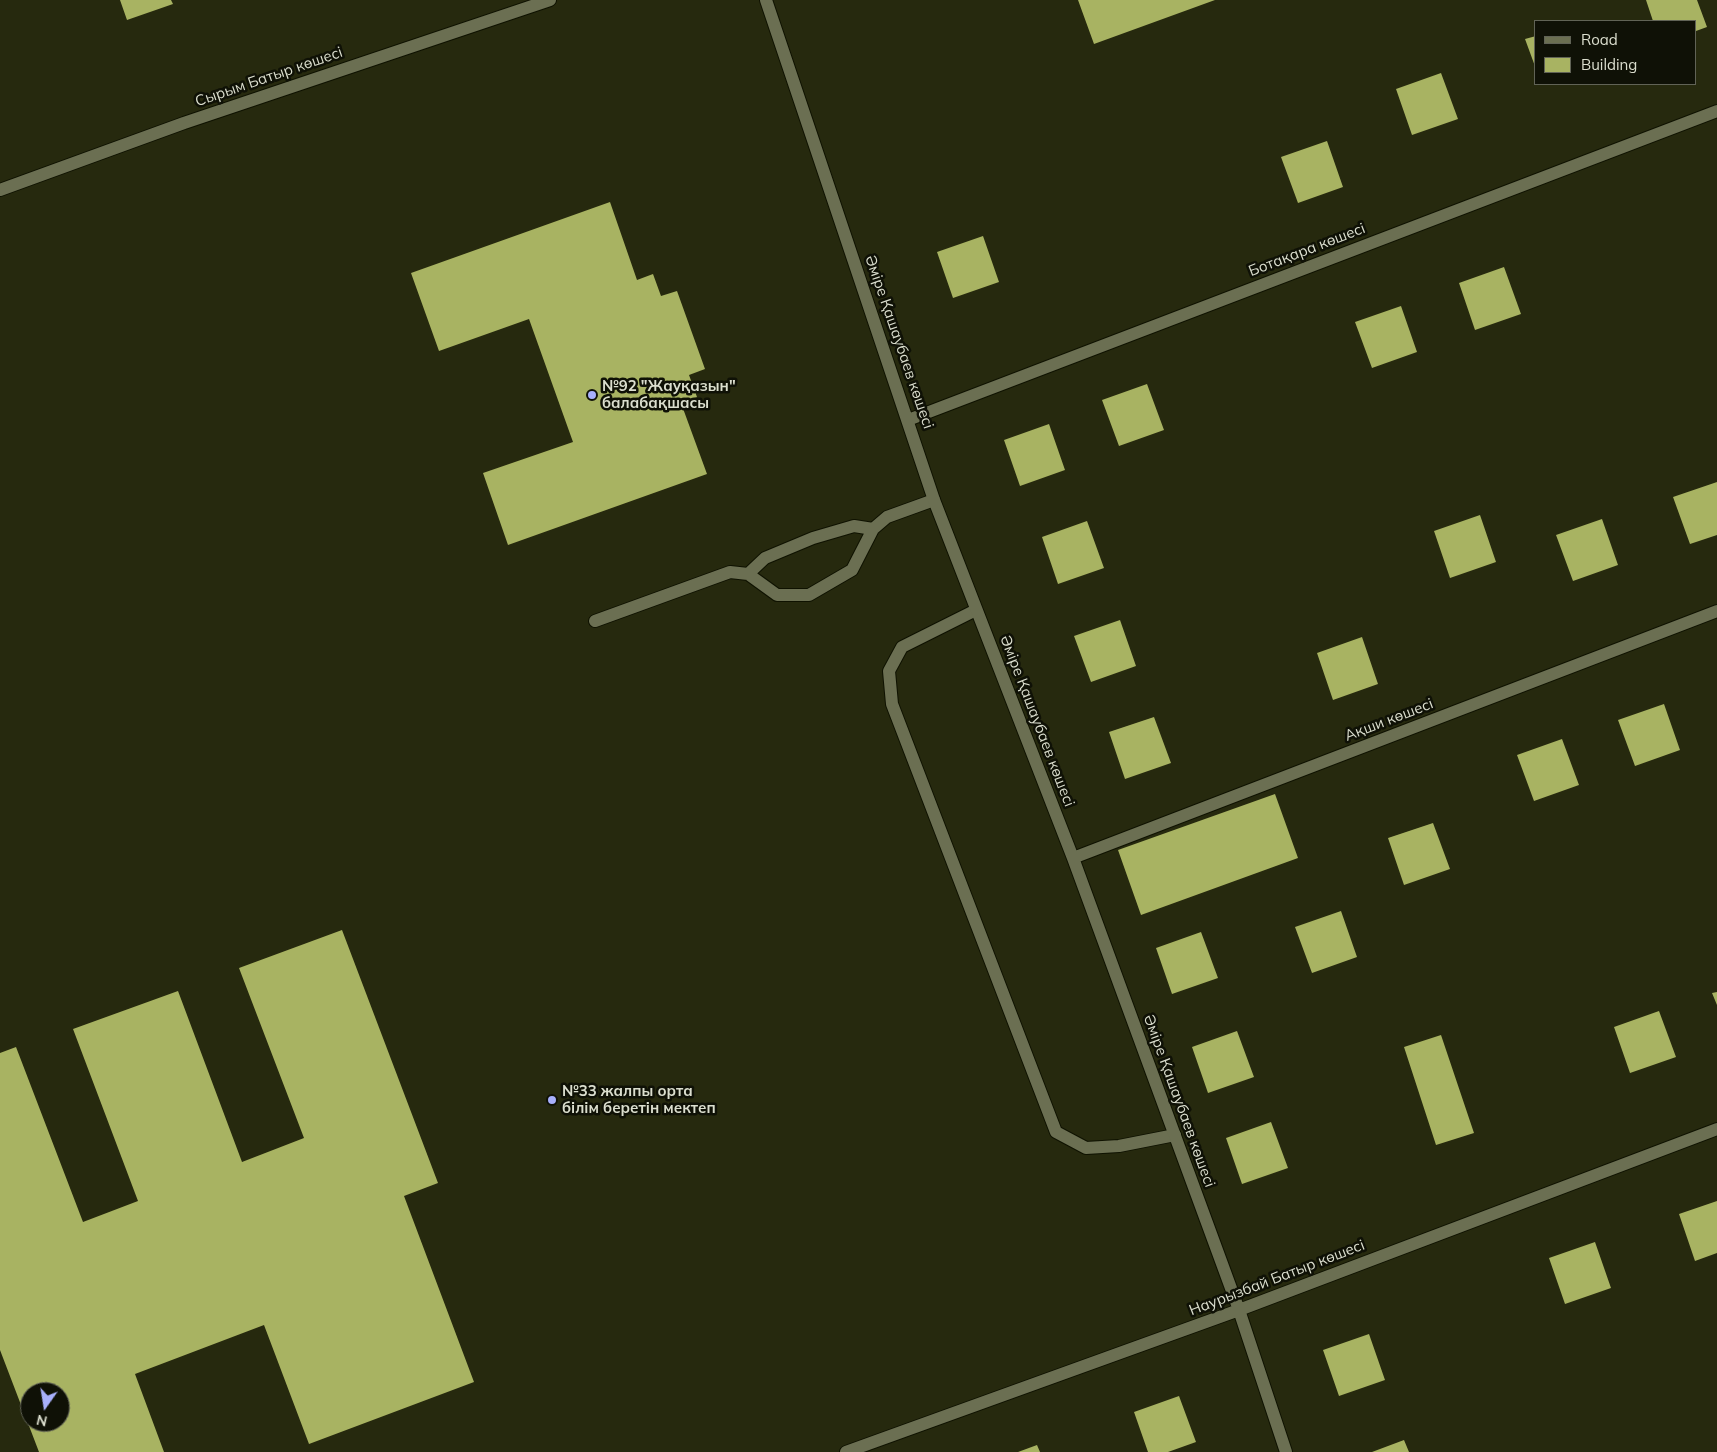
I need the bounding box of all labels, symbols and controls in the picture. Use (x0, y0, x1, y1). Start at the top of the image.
legend (1534, 20, 1697, 85)
text: Road (1581, 30, 1618, 49)
street label: Сырым Батыр көшесі (193, 43, 345, 111)
text: Building (1581, 55, 1637, 74)
street label: Ботақара көшесі (1246, 219, 1368, 281)
street label: Әміре Қашаубаев көшесі (861, 253, 937, 431)
place label: №92 "Жауқазын" балабақшасы (602, 377, 736, 412)
marker: №92 "Жауқазын" балабақшасы (586, 389, 598, 401)
street label: Әміре Қашаубаев көшесі (996, 633, 1078, 809)
street label: Ақши көшесі (1342, 695, 1436, 745)
street label: Әміре Қашаубаев көшесі (1139, 1012, 1219, 1190)
place label: №33 жалпы орта білім беретін мектеп (562, 1082, 716, 1117)
marker: №33 жалпы орта білім беретін мектеп (546, 1094, 558, 1106)
street label: Наурызбай Батыр көшесі (1187, 1236, 1367, 1320)
north arrow (20, 1382, 70, 1432)
text: N (35, 1411, 49, 1431)

